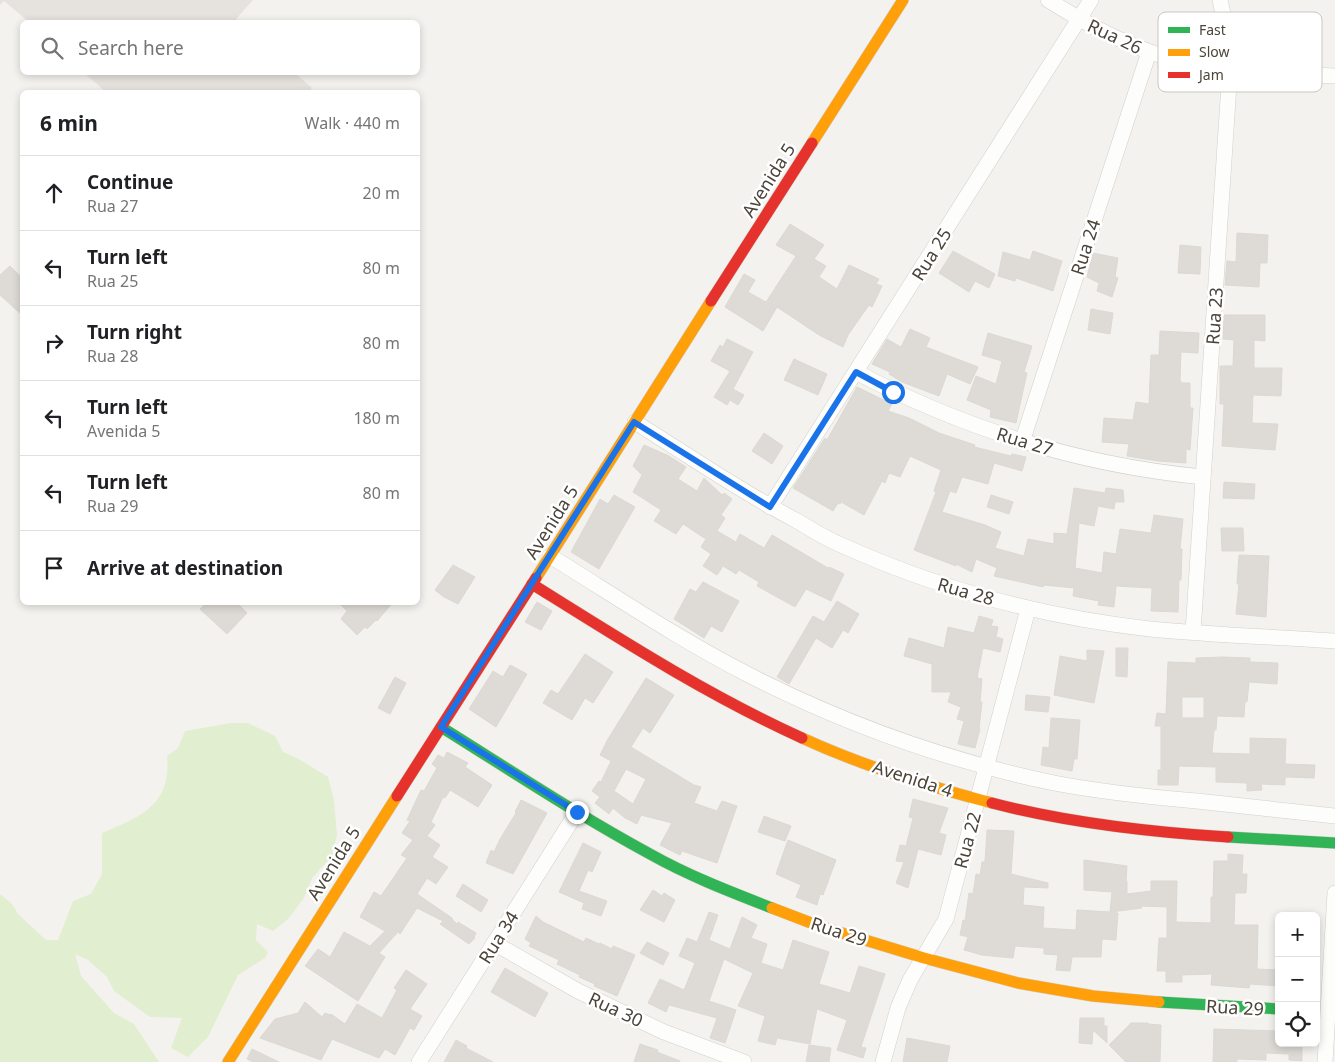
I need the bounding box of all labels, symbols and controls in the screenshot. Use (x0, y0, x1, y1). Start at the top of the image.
legend (1158, 12, 1322, 92)
street label: Rua 26 (1084, 13, 1146, 59)
search box (20, 20, 420, 75)
text: Fast (1199, 20, 1226, 39)
icon: search (38, 34, 66, 62)
text: Search here (78, 35, 184, 61)
text: Slow (1199, 42, 1230, 61)
text: Jam (1197, 65, 1224, 84)
text: 6 min (40, 109, 98, 137)
text: Walk · 440 m (305, 112, 400, 134)
street label: Avenida 5 (736, 139, 800, 221)
text: Continue (87, 169, 173, 195)
icon: ahead (40, 179, 68, 207)
text: 20 m (363, 182, 400, 204)
text: Rua 27 (87, 195, 138, 217)
street label: Rua 24 (1065, 216, 1105, 278)
street label: Rua 25 (906, 223, 956, 285)
text: Turn left (87, 244, 168, 270)
icon: left (40, 254, 68, 282)
text: 80 m (363, 257, 400, 279)
text: Rua 25 (87, 270, 138, 292)
street label: Rua 23 (1200, 286, 1228, 346)
text: Turn right (87, 319, 182, 345)
icon: right (40, 329, 68, 357)
text: 80 m (363, 332, 400, 354)
text: Rua 28 (87, 345, 138, 367)
route start (882, 381, 905, 404)
text: Turn left (87, 394, 168, 420)
icon: left (40, 404, 68, 432)
text: 180 m (353, 407, 400, 429)
text: Avenida 5 (87, 420, 161, 442)
street label: Rua 27 (994, 421, 1056, 461)
text: Turn left (87, 469, 168, 495)
icon: left (40, 479, 68, 507)
street label: Avenida 5 (519, 481, 583, 563)
text: 80 m (363, 482, 400, 504)
text: Rua 29 (87, 495, 138, 517)
icon: arrive (40, 554, 68, 582)
text: Arrive at destination (87, 555, 283, 581)
street label: Rua 28 (935, 572, 997, 610)
street label: Avenida 4 (870, 754, 956, 802)
route end (566, 801, 589, 824)
street label: Rua 22 (948, 809, 986, 871)
street label: Avenida 5 (301, 822, 365, 904)
street label: Rua 34 (473, 906, 523, 968)
street label: Rua 29 (808, 911, 870, 951)
map controls (1275, 912, 1320, 1047)
button: + (1275, 912, 1320, 957)
button: − (1275, 957, 1320, 1002)
street label: Rua 30 (585, 986, 647, 1032)
street label: Rua 29 (1206, 994, 1264, 1020)
button: locate (1275, 1002, 1320, 1047)

